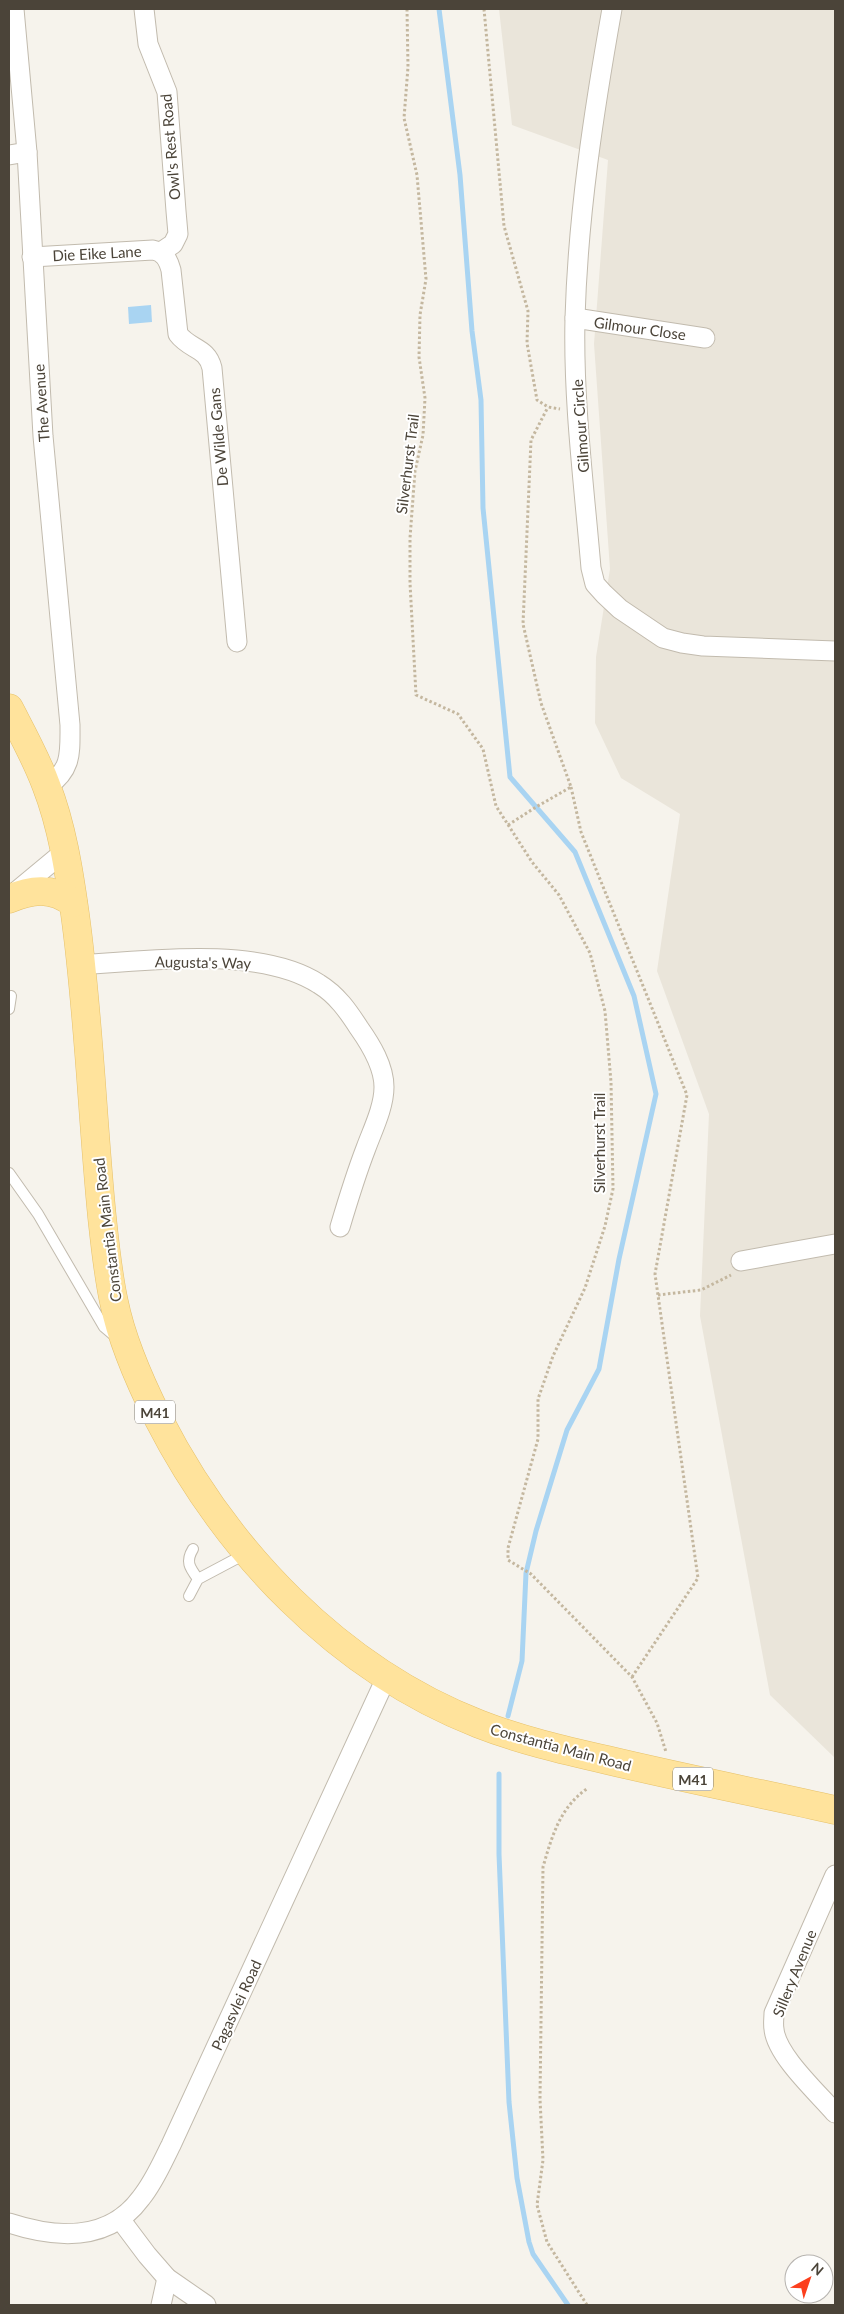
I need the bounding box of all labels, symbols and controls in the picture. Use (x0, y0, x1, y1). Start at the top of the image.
street label: Owl's Rest Road (156, 93, 184, 201)
street label: Die Eike Lane (52, 242, 142, 264)
street label: Gilmour Close (593, 313, 687, 343)
street label: The Avenue (29, 363, 53, 443)
street label: Gilmour Circle (568, 379, 592, 473)
street label: De Wilde Gans (205, 387, 231, 487)
street label: Silverhurst Trail (392, 413, 422, 515)
street label: Augusta's Way (155, 952, 252, 972)
street label: Silverhurst Trail (590, 1093, 608, 1193)
street label: Constantia Main Road (89, 1157, 125, 1303)
road number: M41 (135, 1400, 175, 1424)
street label: Constantia Main Road (489, 1720, 633, 1774)
road number: M41 (673, 1768, 713, 1790)
street label: Sillery Avenue (768, 1927, 820, 2019)
street label: Pagasvlei Road (207, 1957, 265, 2053)
north arrow (784, 2254, 834, 2304)
text: N (808, 2259, 827, 2279)

